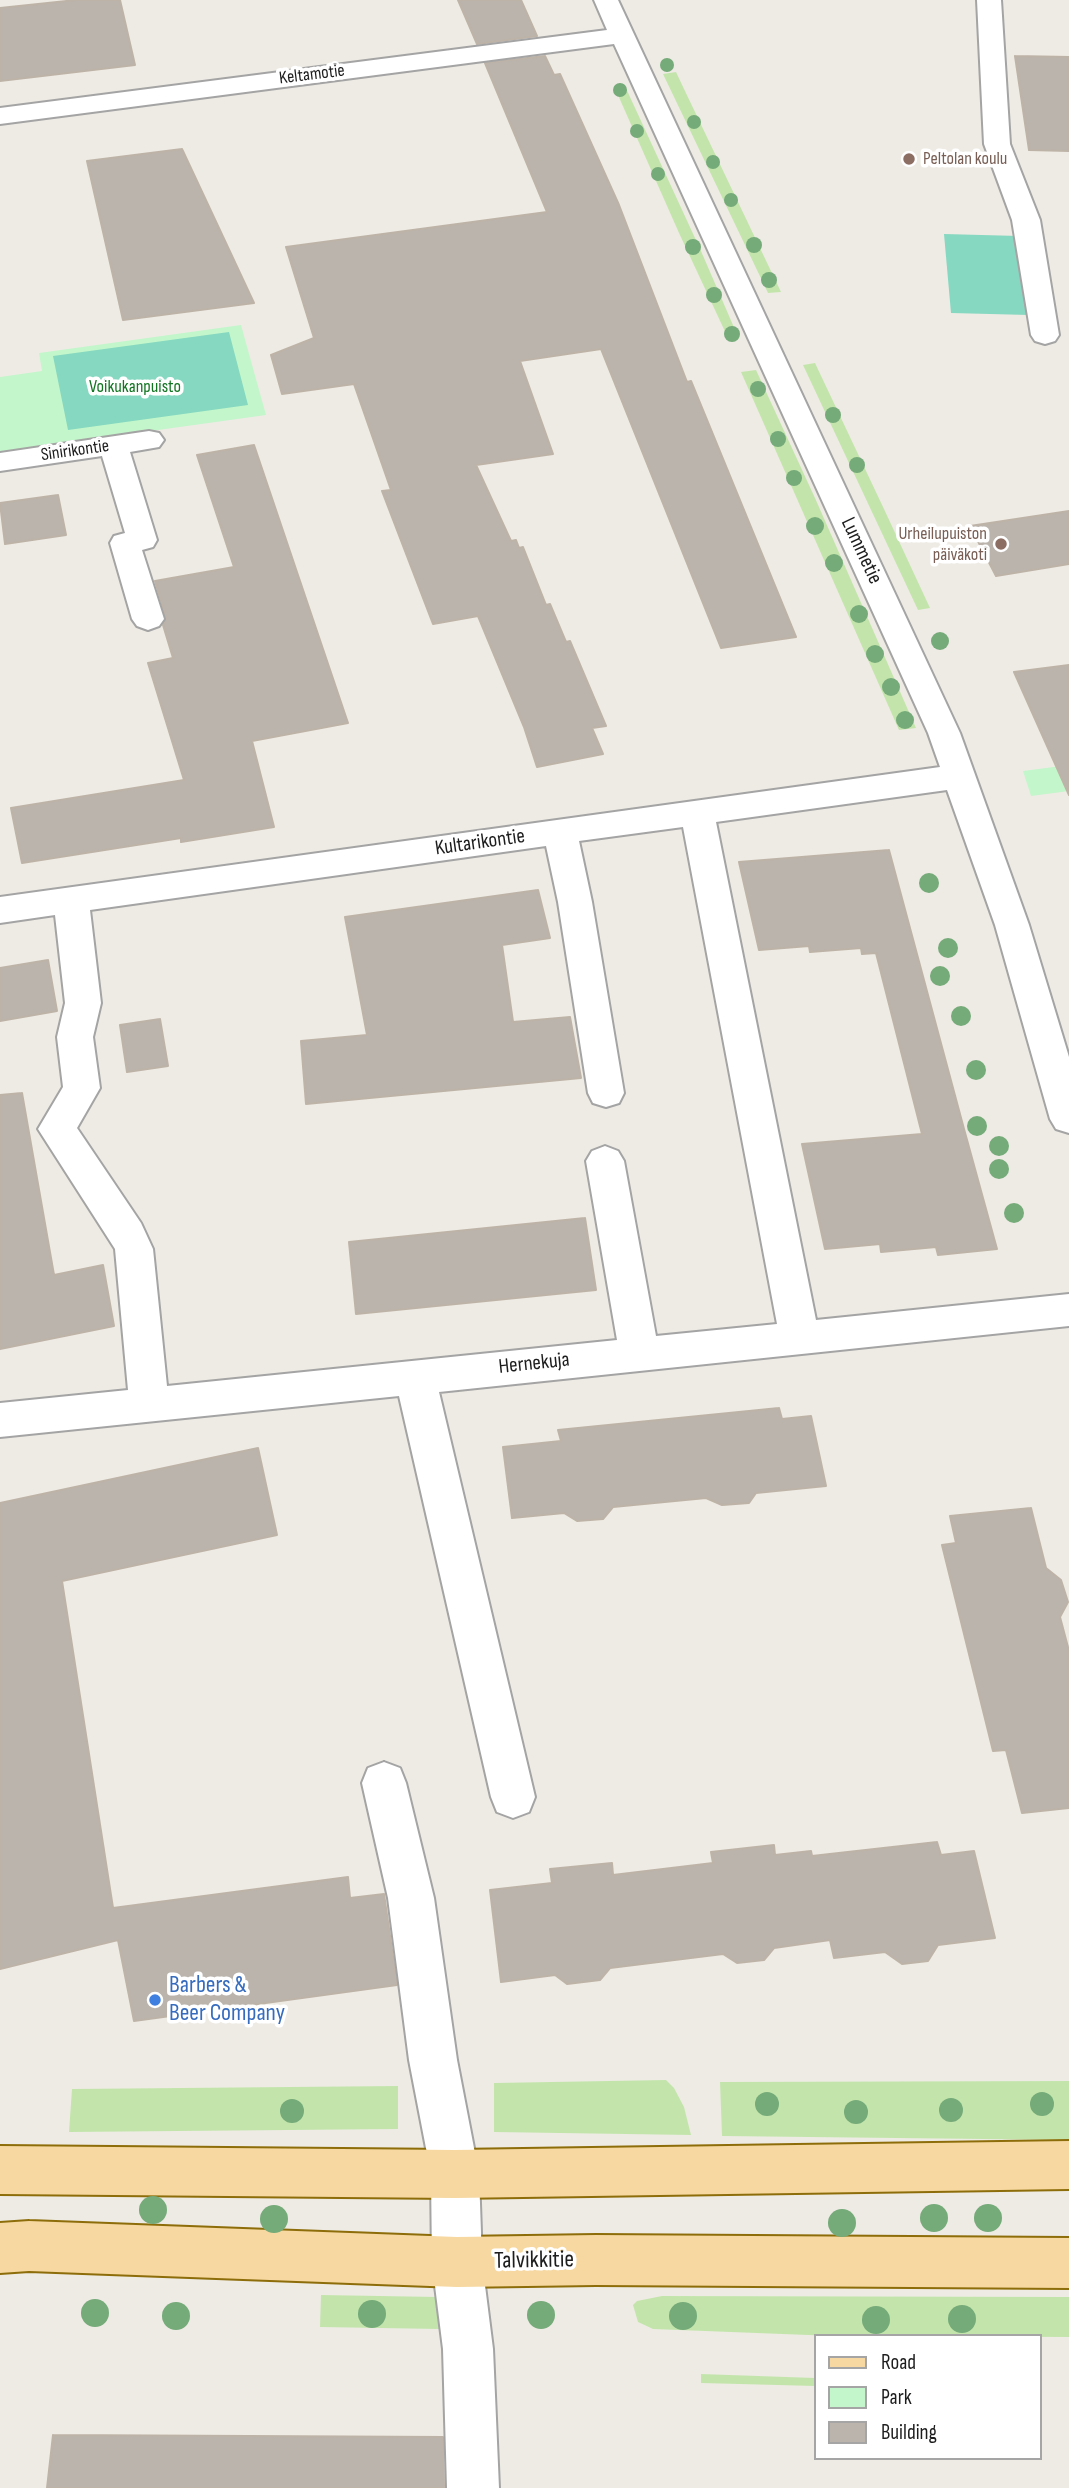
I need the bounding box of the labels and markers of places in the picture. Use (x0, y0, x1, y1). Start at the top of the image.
place label: Peltolan koulu (923, 148, 1007, 170)
marker: Peltolan koulu (901, 151, 917, 167)
place label: Urheilupuiston päiväkoti (898, 523, 987, 566)
marker: Urheilupuiston päiväkoti (993, 536, 1009, 552)
place label: Barbers & Beer Company (169, 1972, 285, 2028)
marker: Barbers & Beer Company (147, 1992, 163, 2008)

